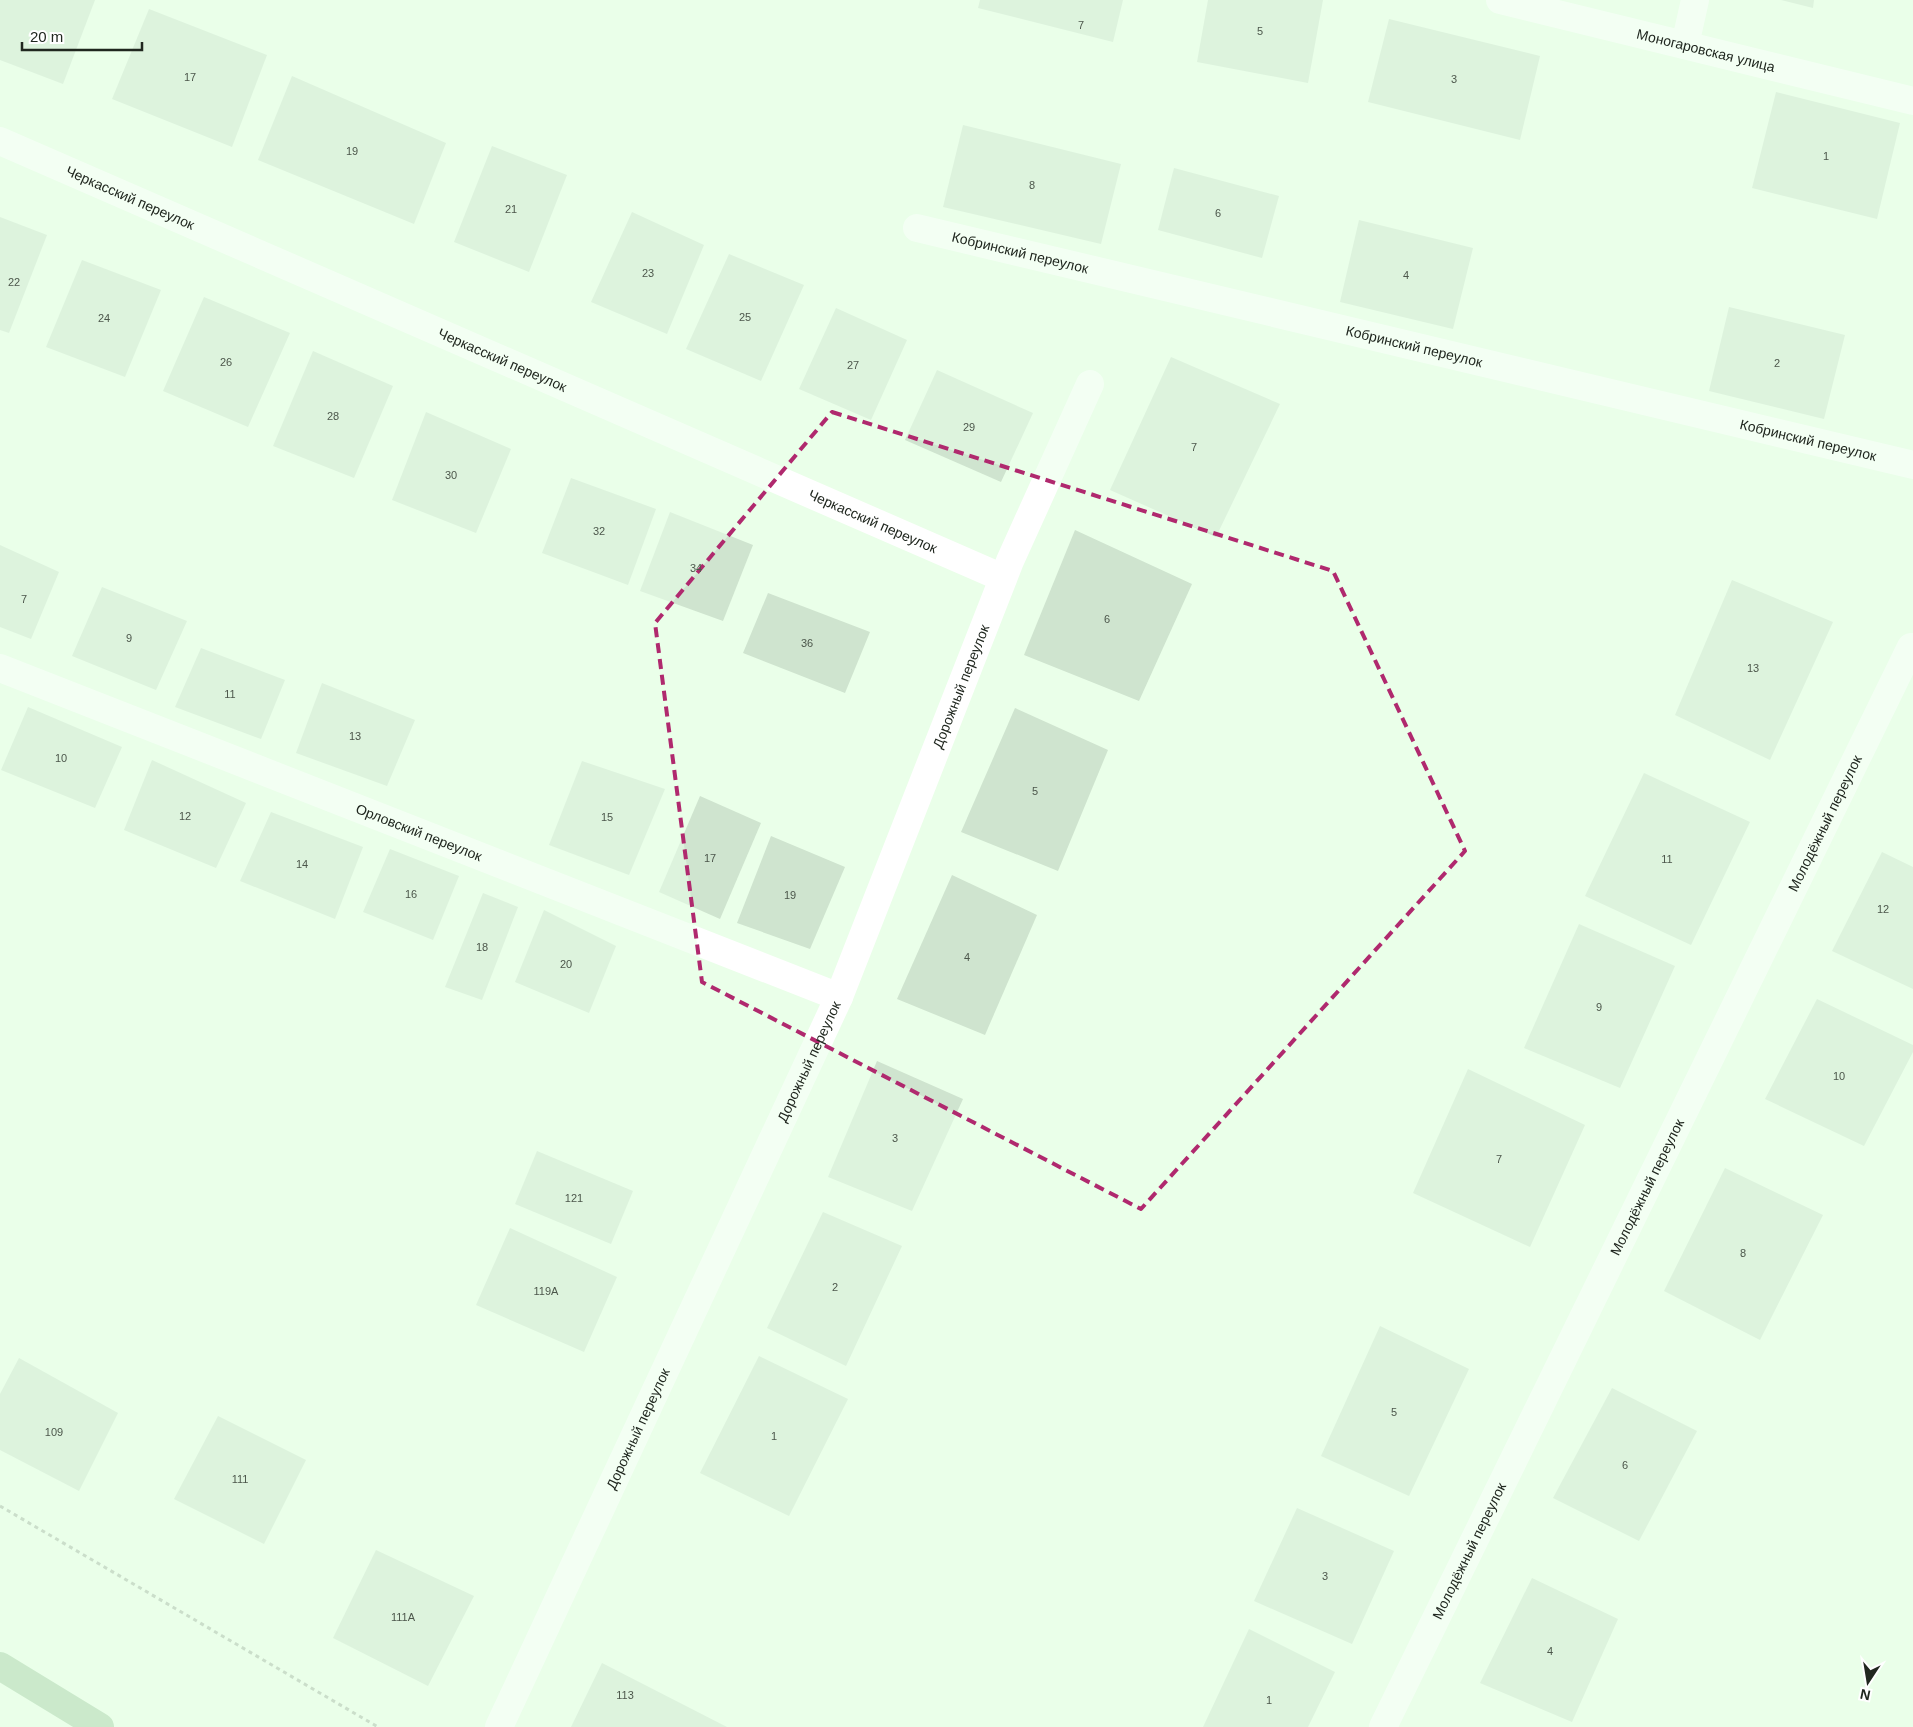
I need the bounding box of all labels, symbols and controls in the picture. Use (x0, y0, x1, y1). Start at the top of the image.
house number: 7 (1078, 19, 1084, 31)
scale bar (22, 20, 142, 52)
house number: 5 (1257, 25, 1263, 37)
street label: Моногаровская улица (1635, 26, 1777, 75)
text: 20 m (30, 28, 63, 45)
house number: 17 (184, 71, 196, 83)
house number: 3 (1451, 73, 1457, 85)
house number: 19 (346, 145, 358, 157)
house number: 1 (1823, 150, 1829, 162)
street label: Черкасский переулок (63, 163, 198, 233)
house number: 8 (1029, 179, 1035, 191)
house number: 21 (505, 203, 517, 215)
house number: 6 (1215, 207, 1221, 219)
street label: Кобринский переулок (950, 229, 1091, 277)
house number: 23 (642, 267, 654, 279)
house number: 4 (1403, 269, 1409, 281)
house number: 22 (8, 276, 20, 288)
house number: 25 (739, 311, 751, 323)
house number: 24 (98, 312, 110, 324)
street label: Кобринский переулок (1344, 322, 1485, 370)
street label: Черкасский переулок (436, 325, 570, 395)
house number: 26 (220, 356, 232, 368)
house number: 2 (1774, 357, 1780, 369)
house number: 27 (847, 359, 859, 371)
house number: 28 (327, 410, 339, 422)
street label: Кобринский переулок (1738, 416, 1879, 464)
house number: 29 (963, 421, 975, 433)
house number: 7 (1191, 441, 1197, 453)
house number: 30 (445, 469, 457, 481)
street label: Черкасский переулок (806, 486, 940, 557)
house number: 32 (593, 525, 605, 537)
house number: 34 (690, 562, 702, 574)
house number: 7 (21, 593, 27, 605)
house number: 6 (1104, 613, 1110, 625)
street label: Дорожный переулок (929, 621, 993, 750)
house number: 9 (126, 632, 132, 644)
house number: 36 (801, 637, 813, 649)
house number: 13 (1747, 662, 1759, 674)
house number: 11 (224, 688, 236, 700)
house number: 13 (349, 730, 361, 742)
house number: 10 (55, 752, 67, 764)
street label: Молодёжный переулок (1785, 752, 1865, 894)
house number: 5 (1032, 785, 1038, 797)
street label: Орловский переулок (354, 800, 485, 865)
house number: 12 (179, 810, 191, 822)
house number: 15 (601, 811, 613, 823)
house number: 17 (704, 852, 716, 864)
house number: 11 (1661, 853, 1673, 865)
house number: 14 (296, 858, 308, 870)
house number: 16 (405, 888, 417, 900)
house number: 19 (784, 889, 796, 901)
house number: 12 (1877, 903, 1889, 915)
house number: 18 (476, 941, 488, 953)
house number: 4 (964, 951, 970, 963)
house number: 20 (560, 958, 572, 970)
street label: Дорожный переулок (774, 998, 844, 1125)
house number: 9 (1596, 1001, 1602, 1013)
house number: 10 (1833, 1070, 1845, 1082)
street label: Молодёжный переулок (1607, 1115, 1687, 1258)
house number: 3 (892, 1132, 898, 1144)
house number: 7 (1496, 1153, 1502, 1165)
house number: 121 (565, 1192, 583, 1204)
house number: 8 (1740, 1247, 1746, 1259)
house number: 2 (832, 1281, 838, 1293)
house number: 119А (534, 1285, 559, 1297)
street label: Дорожный переулок (603, 1365, 673, 1492)
house number: 5 (1391, 1406, 1397, 1418)
house number: 109 (45, 1426, 63, 1438)
house number: 1 (771, 1430, 777, 1442)
house number: 6 (1622, 1459, 1628, 1471)
house number: 111 (232, 1473, 248, 1485)
street label: Молодёжный переулок (1429, 1479, 1510, 1622)
house number: 3 (1322, 1570, 1328, 1582)
house number: 111А (391, 1611, 416, 1623)
house number: 4 (1547, 1645, 1553, 1657)
north arrow (1843, 1657, 1893, 1707)
text: N (1859, 1686, 1872, 1704)
house number: 113 (616, 1689, 634, 1701)
house number: 1 (1266, 1694, 1272, 1706)

